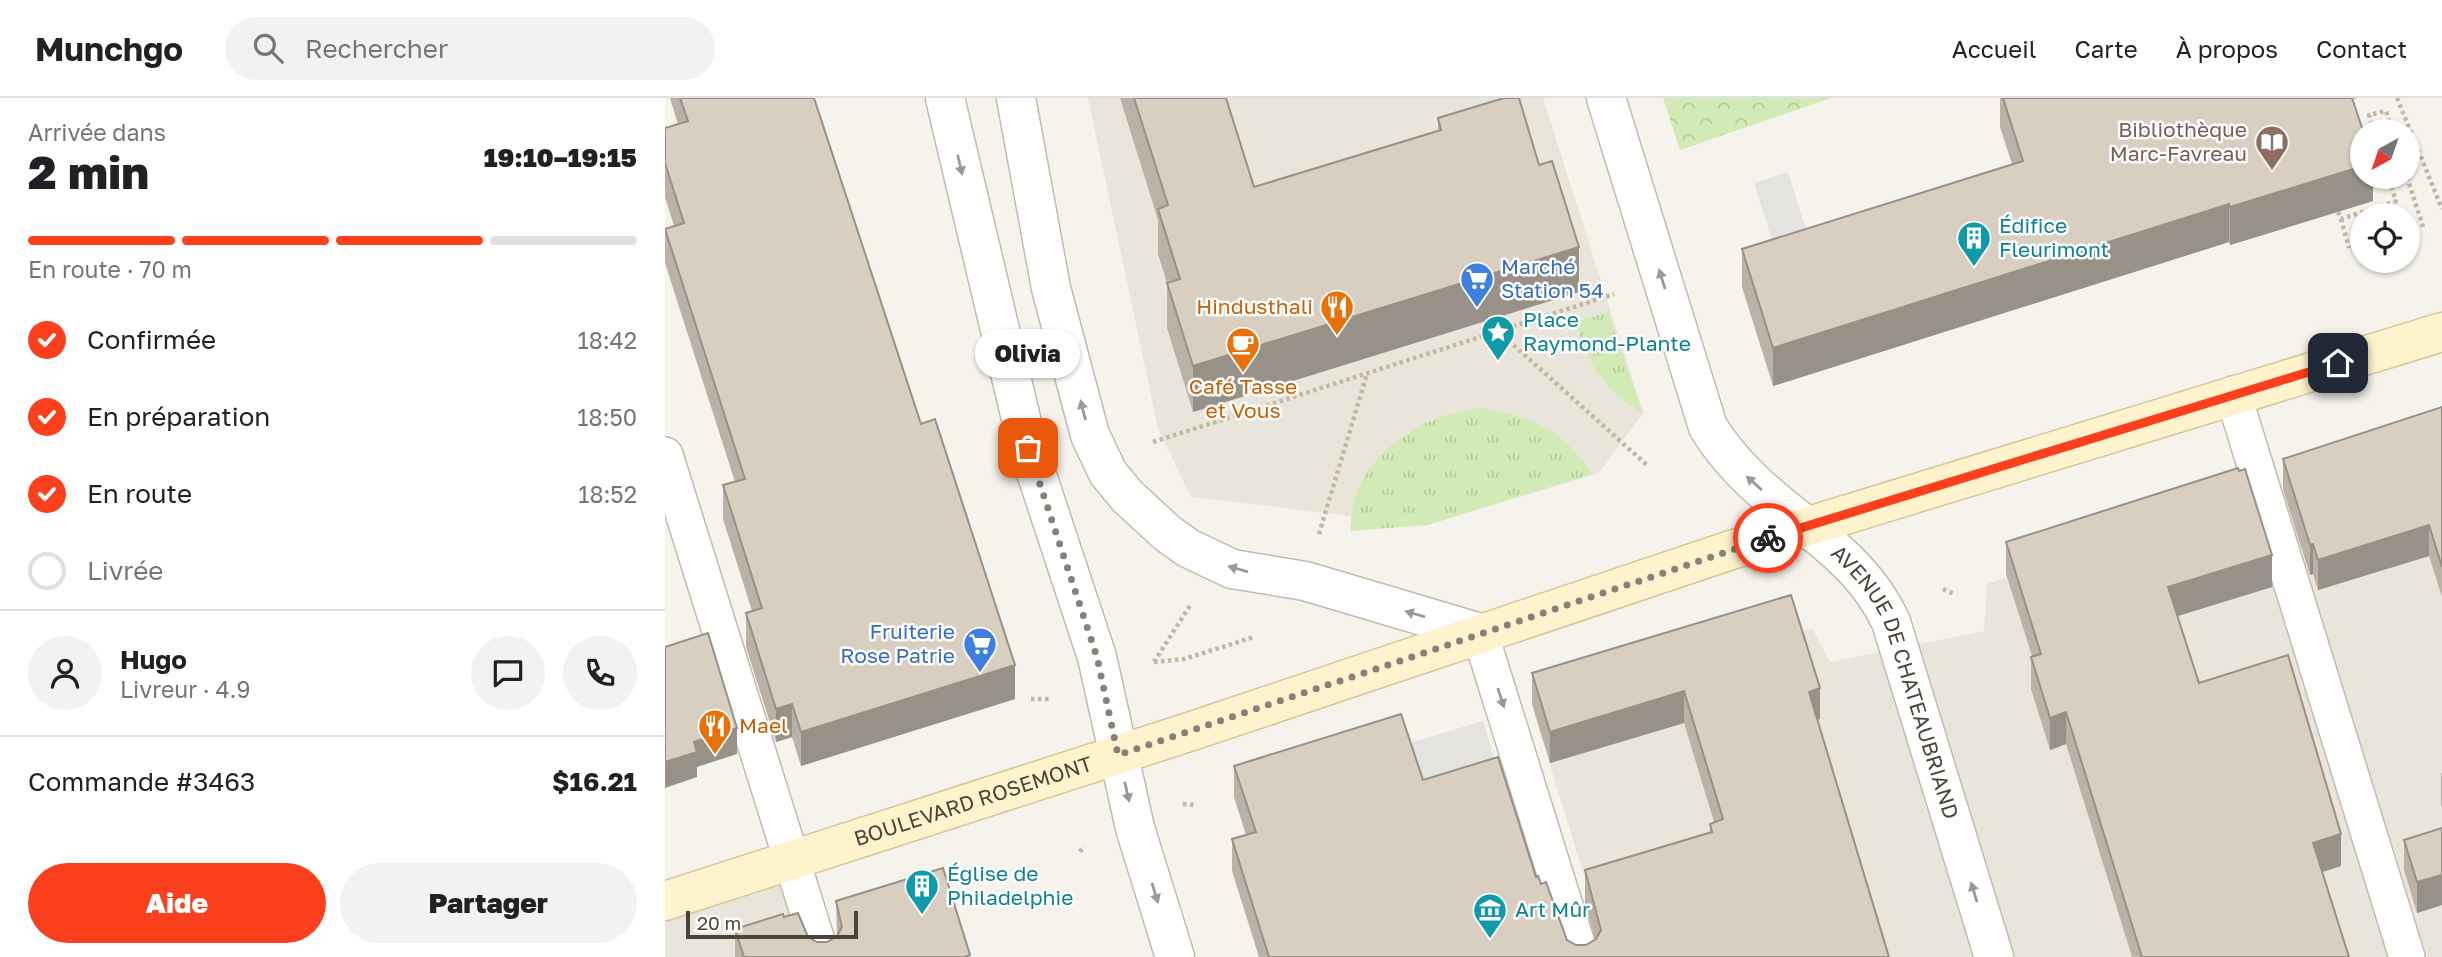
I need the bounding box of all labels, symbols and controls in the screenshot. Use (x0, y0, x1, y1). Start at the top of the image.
search box (225, 17, 715, 80)
text: Munchgo (35, 29, 183, 68)
icon: search (249, 29, 287, 67)
text: Rechercher (305, 33, 448, 64)
text: Accueil (1952, 34, 2036, 63)
text: Carte (2074, 34, 2138, 63)
text: À propos (2176, 34, 2278, 63)
text: Contact (2316, 34, 2407, 63)
place label: Bibliothèque Marc-Favreau (2110, 116, 2247, 166)
text: Arrivée dans (28, 118, 166, 146)
north arrow (2350, 119, 2420, 189)
map controls (2350, 119, 2420, 273)
library icon: Bibliothèque Marc-Favreau (2253, 123, 2291, 172)
text: 19:10–19:15 (484, 142, 637, 173)
text: 2 min (28, 144, 149, 199)
one-way arrow (955, 154, 966, 176)
button: locate (2350, 203, 2420, 273)
place label: Édifice Fleurimont (1999, 212, 2109, 262)
building icon: Édifice Fleurimont (1955, 219, 1993, 268)
place label: Marché Station 54 (1501, 253, 1604, 303)
text: En route · 70 m (28, 255, 192, 283)
supermarket icon: Marché Station 54 (1458, 260, 1496, 309)
one-way arrow (1656, 268, 1667, 289)
restaurant icon: Hindusthali (1318, 288, 1356, 337)
place label: Hindusthali (1196, 293, 1313, 319)
place label: Place Raymond-Plante (1523, 306, 1691, 356)
place icon: Place Raymond-Plante (1479, 313, 1517, 362)
icon: check (28, 321, 66, 359)
text: Confirmée (87, 324, 216, 355)
cafe icon: Café Tasse et Vous (1224, 325, 1262, 374)
text: 18:42 (578, 326, 637, 354)
callout: Olivia (975, 329, 1081, 378)
pin (2308, 333, 2368, 393)
text: Olivia (994, 339, 1061, 367)
icon: home (2319, 344, 2357, 382)
place label: Café Tasse et Vous (1189, 373, 1297, 423)
icon: check (28, 398, 66, 436)
one-way arrow (1077, 399, 1088, 421)
text: En préparation (87, 401, 270, 432)
text: 18:50 (577, 403, 637, 431)
pin (998, 418, 1058, 478)
icon: bag (1009, 429, 1047, 467)
icon: check (28, 475, 66, 513)
one-way arrow (1745, 475, 1763, 491)
text: En route (87, 478, 192, 509)
text: 18:52 (578, 480, 637, 508)
courier (1733, 503, 1803, 573)
icon: bike (1749, 519, 1787, 557)
street label: AVENUE DE CHATEAUBRIAND (1826, 539, 1965, 822)
text: Livrée (87, 555, 163, 586)
one-way arrow (1227, 564, 1248, 574)
one-way arrow (1404, 608, 1425, 618)
place label: Fruiterie Rose Patrie (840, 618, 955, 668)
supermarket icon: Fruiterie Rose Patrie (961, 625, 999, 674)
button: person (28, 636, 102, 710)
button: chat (471, 636, 545, 710)
button: phone (563, 636, 637, 710)
text: Hugo (120, 644, 187, 675)
text: Livreur · 4.9 (120, 675, 250, 703)
one-way arrow (1496, 688, 1507, 709)
restaurant icon: Mael (696, 707, 734, 756)
place label: Mael (739, 712, 788, 738)
street label: BOULEVARD ROSEMONT (851, 750, 1096, 851)
text: Commande #3463 (28, 766, 255, 797)
text: $16.21 (552, 766, 637, 797)
one-way arrow (1122, 781, 1133, 803)
place label: Église de Philadelphie (947, 860, 1073, 910)
button: Aide (28, 863, 326, 943)
button: Partager (340, 863, 637, 943)
building icon: Église de Philadelphie (903, 867, 941, 916)
one-way arrow (1969, 881, 1979, 902)
one-way arrow (1151, 882, 1161, 903)
museum icon: Art Mûr (1471, 891, 1509, 940)
place label: Art Mûr (1515, 896, 1590, 922)
scale bar (686, 908, 857, 940)
text: 20 m (697, 911, 741, 934)

